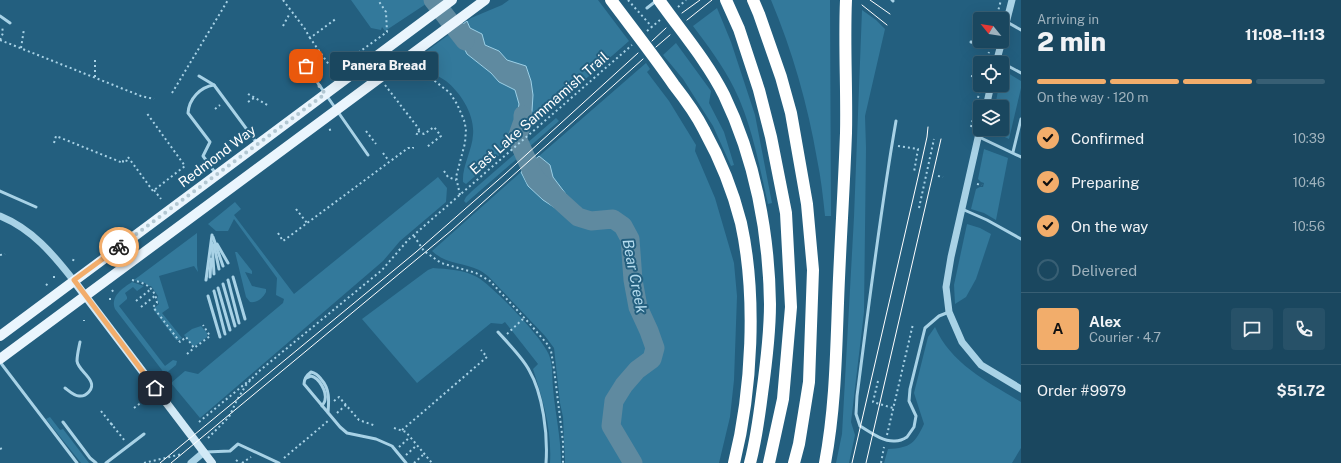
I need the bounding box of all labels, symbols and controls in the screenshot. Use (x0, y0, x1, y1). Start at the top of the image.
north arrow (973, 12, 1009, 48)
map controls (973, 12, 1009, 136)
text: Arriving in (1037, 12, 1099, 27)
text: 2 min (1037, 26, 1106, 57)
text: 11:08–11:13 (1245, 26, 1325, 43)
pin (289, 49, 323, 83)
street label: East Lake Sammamish Trail (467, 49, 611, 177)
callout: Panera Bread (330, 52, 438, 80)
icon: bag (295, 55, 317, 77)
button: locate (973, 56, 1009, 92)
text: Panera Bread (342, 58, 426, 73)
text: On the way · 120 m (1037, 90, 1149, 105)
button: layers (973, 100, 1009, 136)
street label: Redmond Way (175, 121, 259, 190)
icon: check (1037, 127, 1059, 149)
text: Confirmed (1071, 130, 1144, 147)
text: 10:39 (1293, 131, 1325, 146)
icon: check (1037, 171, 1059, 193)
text: Preparing (1071, 174, 1140, 191)
text: 10:46 (1293, 175, 1325, 190)
icon: check (1037, 215, 1059, 237)
text: On the way (1071, 218, 1148, 235)
text: 10:56 (1292, 219, 1325, 234)
courier (99, 227, 139, 267)
icon: bike (108, 236, 130, 258)
water label: Bear Creek (619, 238, 651, 315)
text: Delivered (1071, 262, 1137, 279)
button: chat (1231, 308, 1273, 350)
button: phone (1283, 308, 1325, 350)
text: Alex (1089, 313, 1121, 330)
text: A (1053, 320, 1063, 337)
text: Courier · 4.7 (1089, 330, 1161, 345)
pin (138, 371, 172, 405)
icon: home (144, 377, 166, 399)
text: Order #9979 (1037, 382, 1126, 399)
text: $51.72 (1276, 382, 1325, 399)

